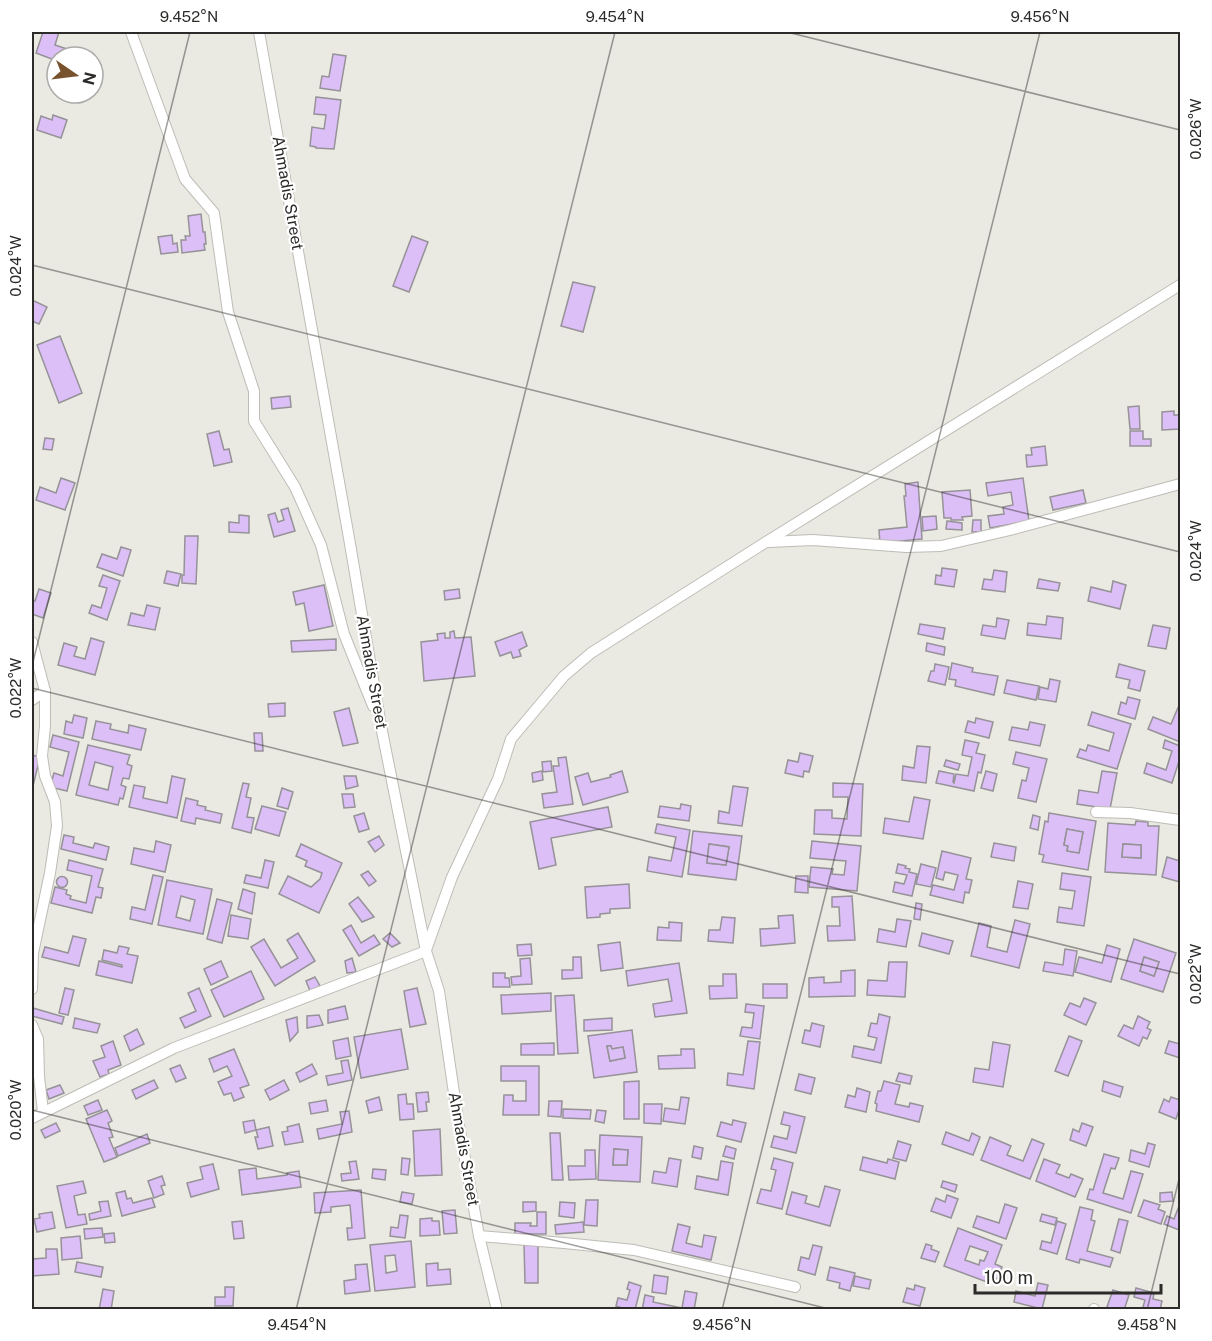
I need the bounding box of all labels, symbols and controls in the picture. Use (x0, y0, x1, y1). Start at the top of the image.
text: 9.452°N (160, 8, 218, 25)
text: 9.454°N (585, 8, 645, 25)
text: 9.456°N (1010, 8, 1070, 25)
north arrow (45, 45, 105, 105)
text: N (78, 70, 100, 87)
text: 0.026°W (1187, 98, 1204, 160)
street label: Ahmadis Street (269, 134, 307, 252)
text: 0.024°W (7, 235, 24, 297)
text: 0.024°W (1187, 520, 1204, 582)
street label: Ahmadis Street (353, 613, 391, 731)
text: 0.022°W (7, 658, 24, 718)
text: 0.022°W (1187, 944, 1204, 1004)
text: 0.020°W (7, 1079, 24, 1141)
street label: Ahmadis Street (445, 1090, 483, 1208)
scale bar (975, 1257, 1161, 1295)
text: 100 m (984, 1267, 1033, 1288)
text: 9.454°N (267, 1316, 327, 1333)
text: 9.456°N (692, 1316, 752, 1333)
text: 9.458°N (1117, 1316, 1177, 1333)

